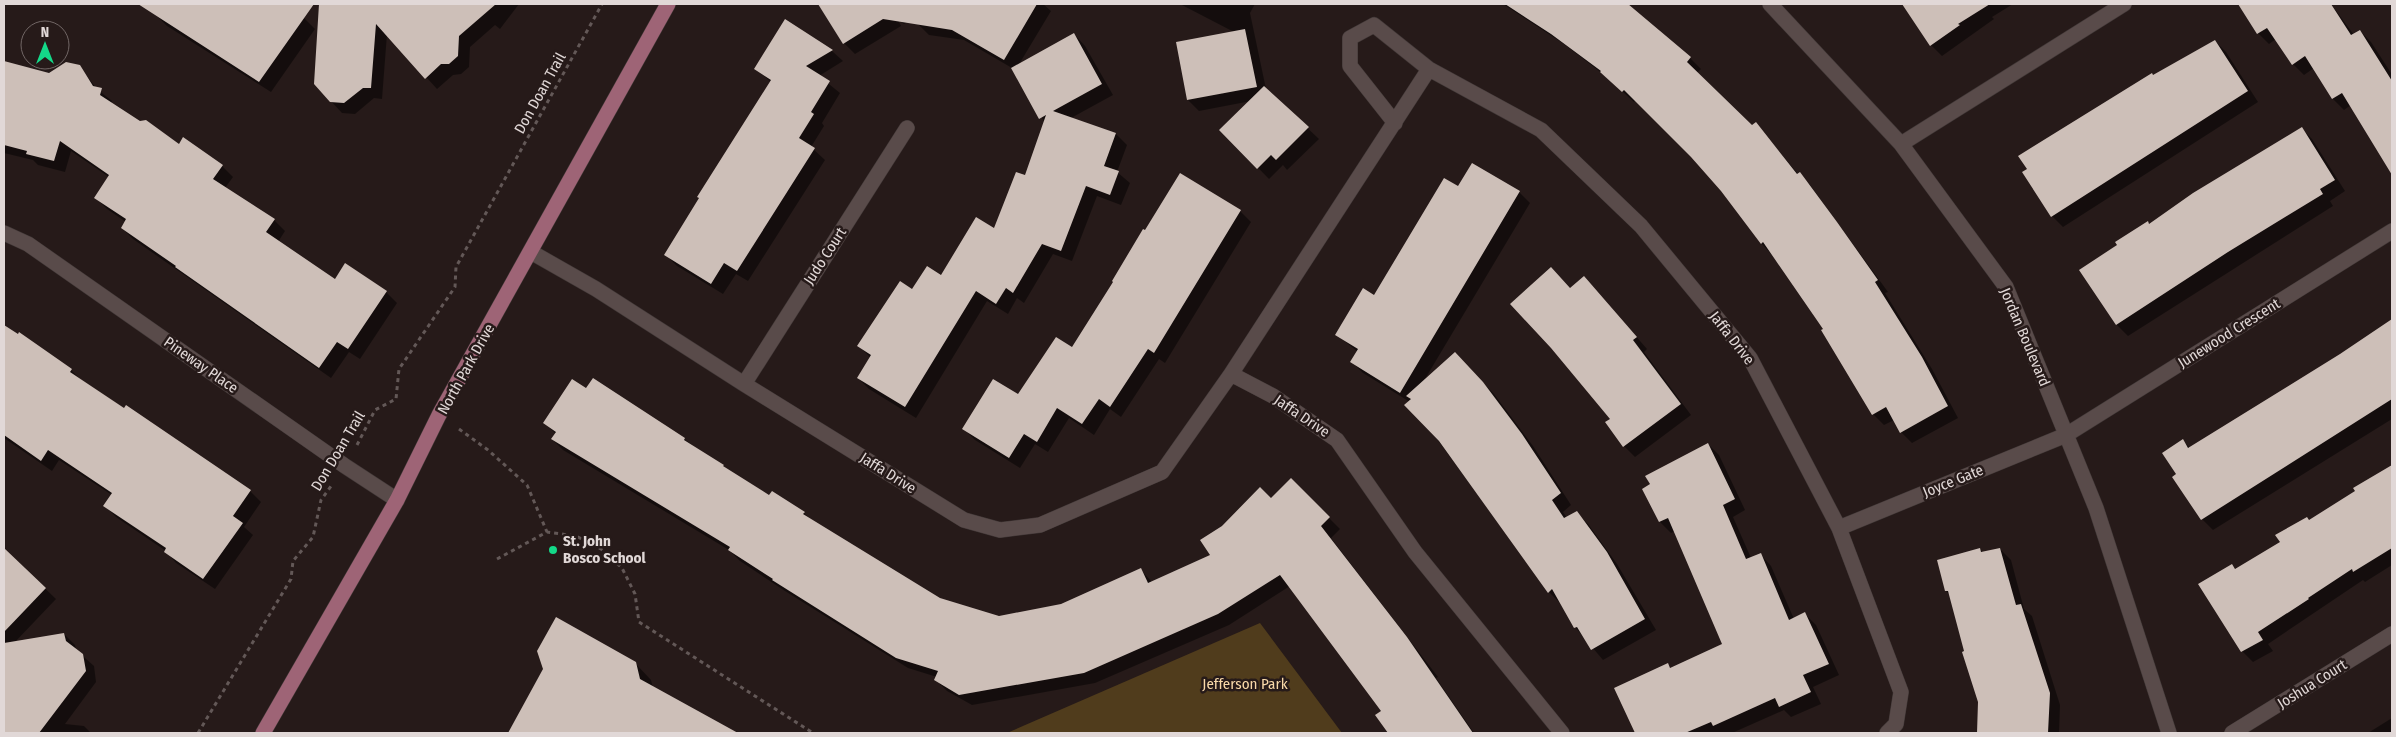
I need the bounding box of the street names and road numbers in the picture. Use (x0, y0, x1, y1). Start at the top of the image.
street label: Don Doan Trail (510, 49, 570, 137)
street label: Judo Court (800, 224, 850, 288)
street label: Jordan Boulevard (1996, 285, 2054, 389)
street label: Junewood Crescent (2175, 294, 2283, 372)
street label: Jaffa Drive (1706, 308, 1758, 368)
street label: North Park Drive (434, 321, 498, 417)
street label: Pineway Place (160, 333, 242, 397)
street label: Jaffa Drive (1271, 391, 1333, 441)
street label: Don Doan Trail (307, 408, 369, 494)
street label: Jaffa Drive (857, 449, 919, 497)
street label: Joyce Gate (1920, 461, 1986, 501)
street label: Joshua Court (2274, 656, 2350, 712)

